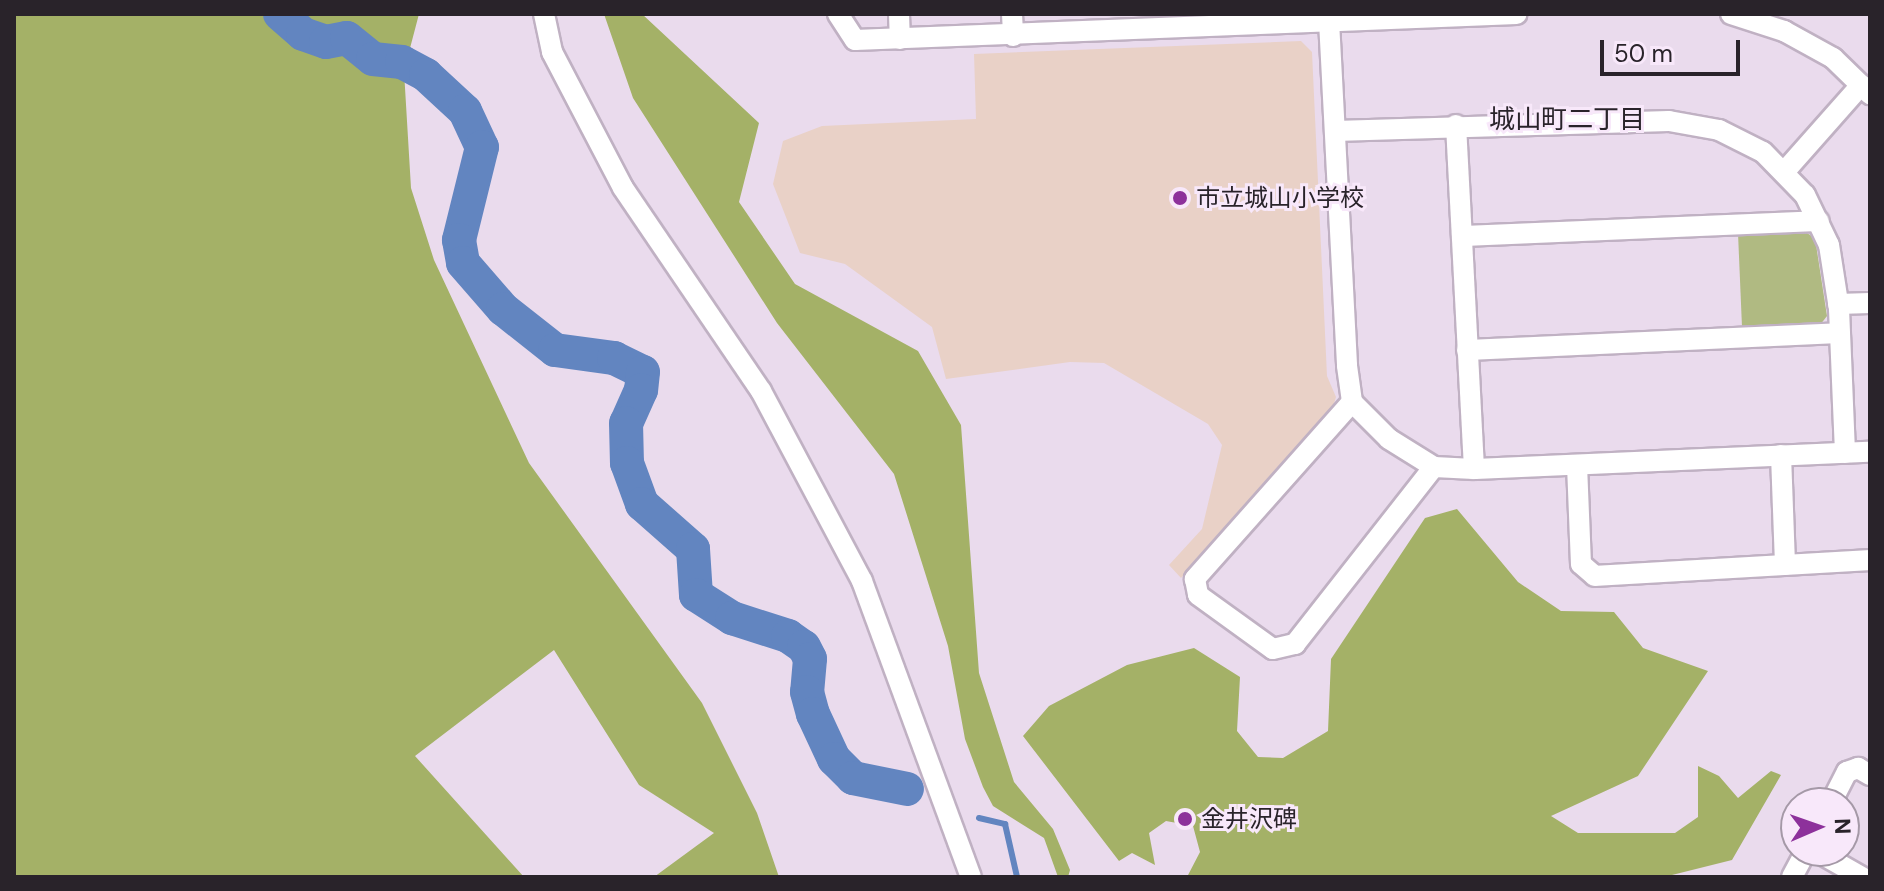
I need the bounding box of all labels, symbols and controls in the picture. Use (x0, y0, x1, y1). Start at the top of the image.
scale bar (1604, 24, 1744, 74)
text: 50 m (1614, 38, 1673, 69)
district label: 城山町二丁目 (1489, 104, 1645, 136)
place label: 市立城山小学校 (1196, 184, 1364, 212)
marker: 市立城山小学校 (1171, 189, 1189, 207)
north arrow (1780, 787, 1860, 867)
place label: 金井沢碑 (1201, 805, 1297, 833)
marker: 金井沢碑 (1176, 810, 1194, 828)
text: N (1828, 818, 1857, 835)

